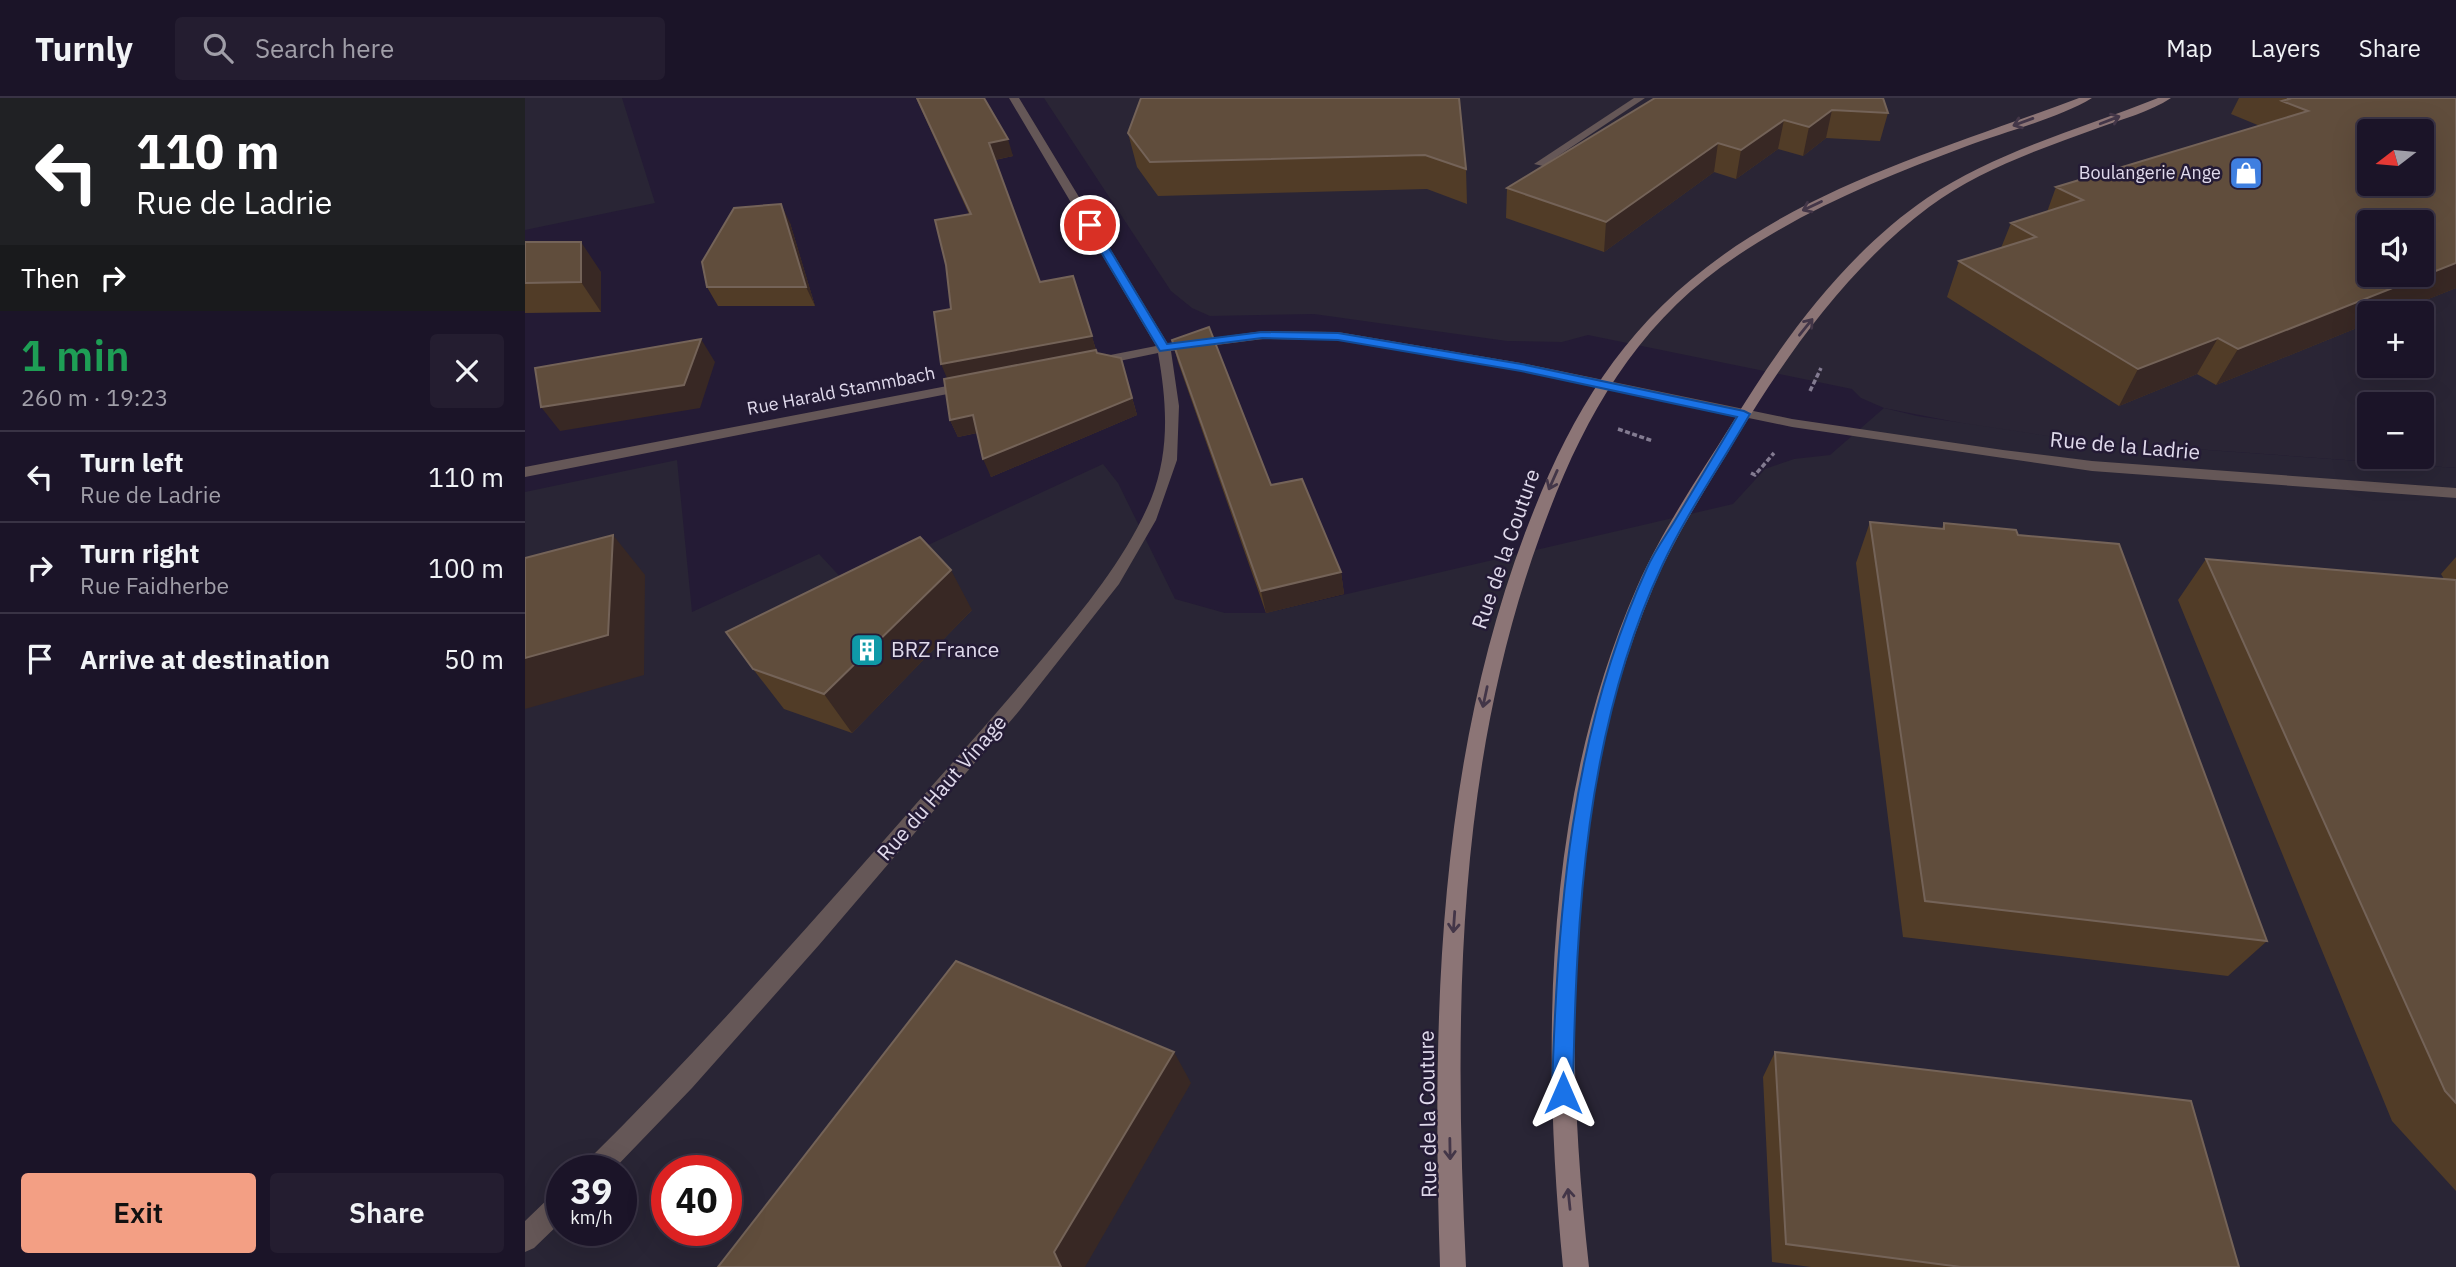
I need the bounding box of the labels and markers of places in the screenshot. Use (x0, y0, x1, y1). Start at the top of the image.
shop icon: Boulangerie Ange (2227, 154, 2265, 192)
place label: Boulangerie Ange (2079, 161, 2221, 184)
pin (1060, 195, 1120, 255)
building icon: BRZ France (848, 631, 886, 669)
place label: BRZ France (891, 635, 999, 663)

